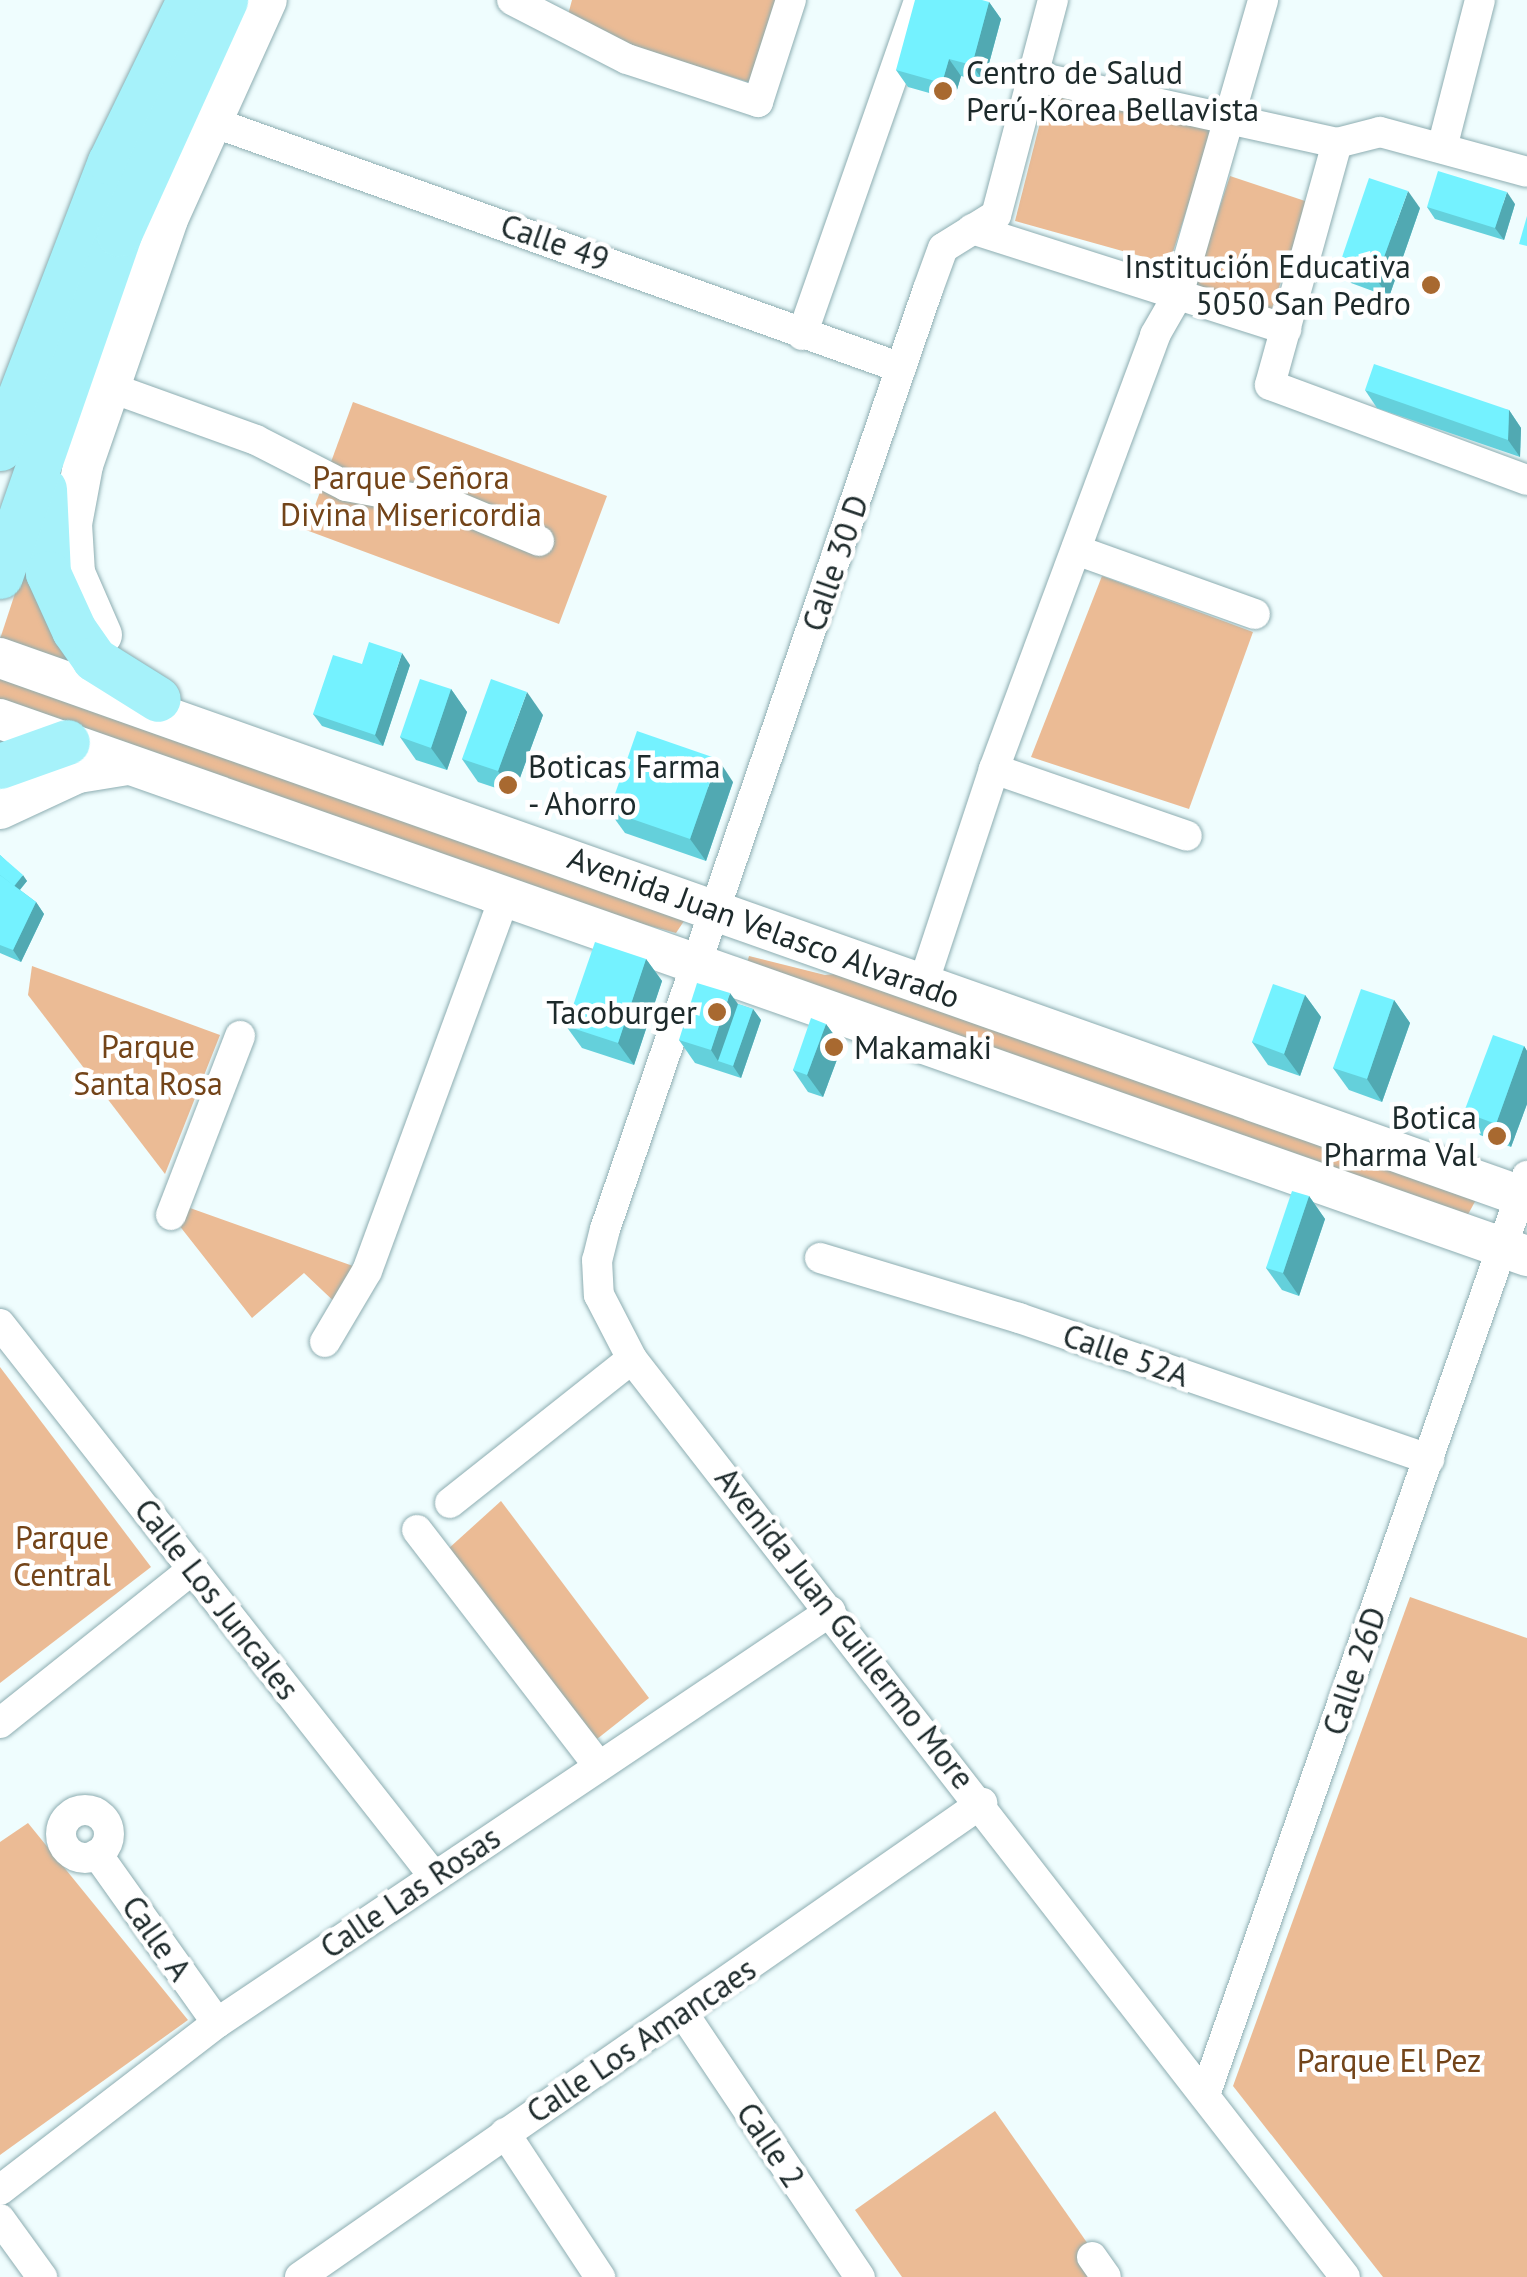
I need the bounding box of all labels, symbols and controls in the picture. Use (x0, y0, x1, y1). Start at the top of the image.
place label: Centro de Salud Perú-Korea Bellavista (966, 54, 1259, 129)
marker: Centro de Salud Perú-Korea Bellavista (930, 78, 956, 104)
street label: Calle 49 (496, 206, 614, 278)
place label: Institución Educativa 5050 San Pedro (1124, 248, 1411, 323)
marker: Institución Educativa 5050 San Pedro (1420, 274, 1442, 296)
park label: Parque Señora Divina Misericordia (280, 459, 542, 534)
street label: Calle 30 D (794, 490, 876, 636)
place label: Boticas Farma - Ahorro (528, 748, 721, 823)
marker: Boticas Farma - Ahorro (497, 774, 519, 796)
street label: Avenida Juan Velasco Alvarado (562, 838, 966, 1016)
place label: Tacoburger (546, 993, 697, 1031)
marker: Tacoburger (706, 1001, 728, 1023)
park label: Parque Santa Rosa (73, 1028, 223, 1103)
place label: Makamaki (854, 1028, 992, 1066)
marker: Makamaki (823, 1036, 845, 1058)
place label: Botica Pharma Val (1323, 1099, 1477, 1174)
marker: Botica Pharma Val (1486, 1125, 1508, 1147)
street label: Calle 52A (1058, 1316, 1194, 1394)
street label: Avenida Juan Guillermo More (707, 1460, 983, 1796)
street label: Calle Los Juncales (127, 1491, 307, 1707)
park label: Parque Central (13, 1519, 111, 1594)
street label: Calle 26D (1314, 1602, 1394, 1740)
street label: Calle Las Rosas (313, 1818, 507, 1966)
street label: Calle A (114, 1888, 200, 1988)
street label: Calle Los Amancaes (519, 1949, 763, 2131)
park label: Parque El Pez (1297, 2041, 1481, 2079)
street label: Calle 2 (729, 2095, 813, 2195)

